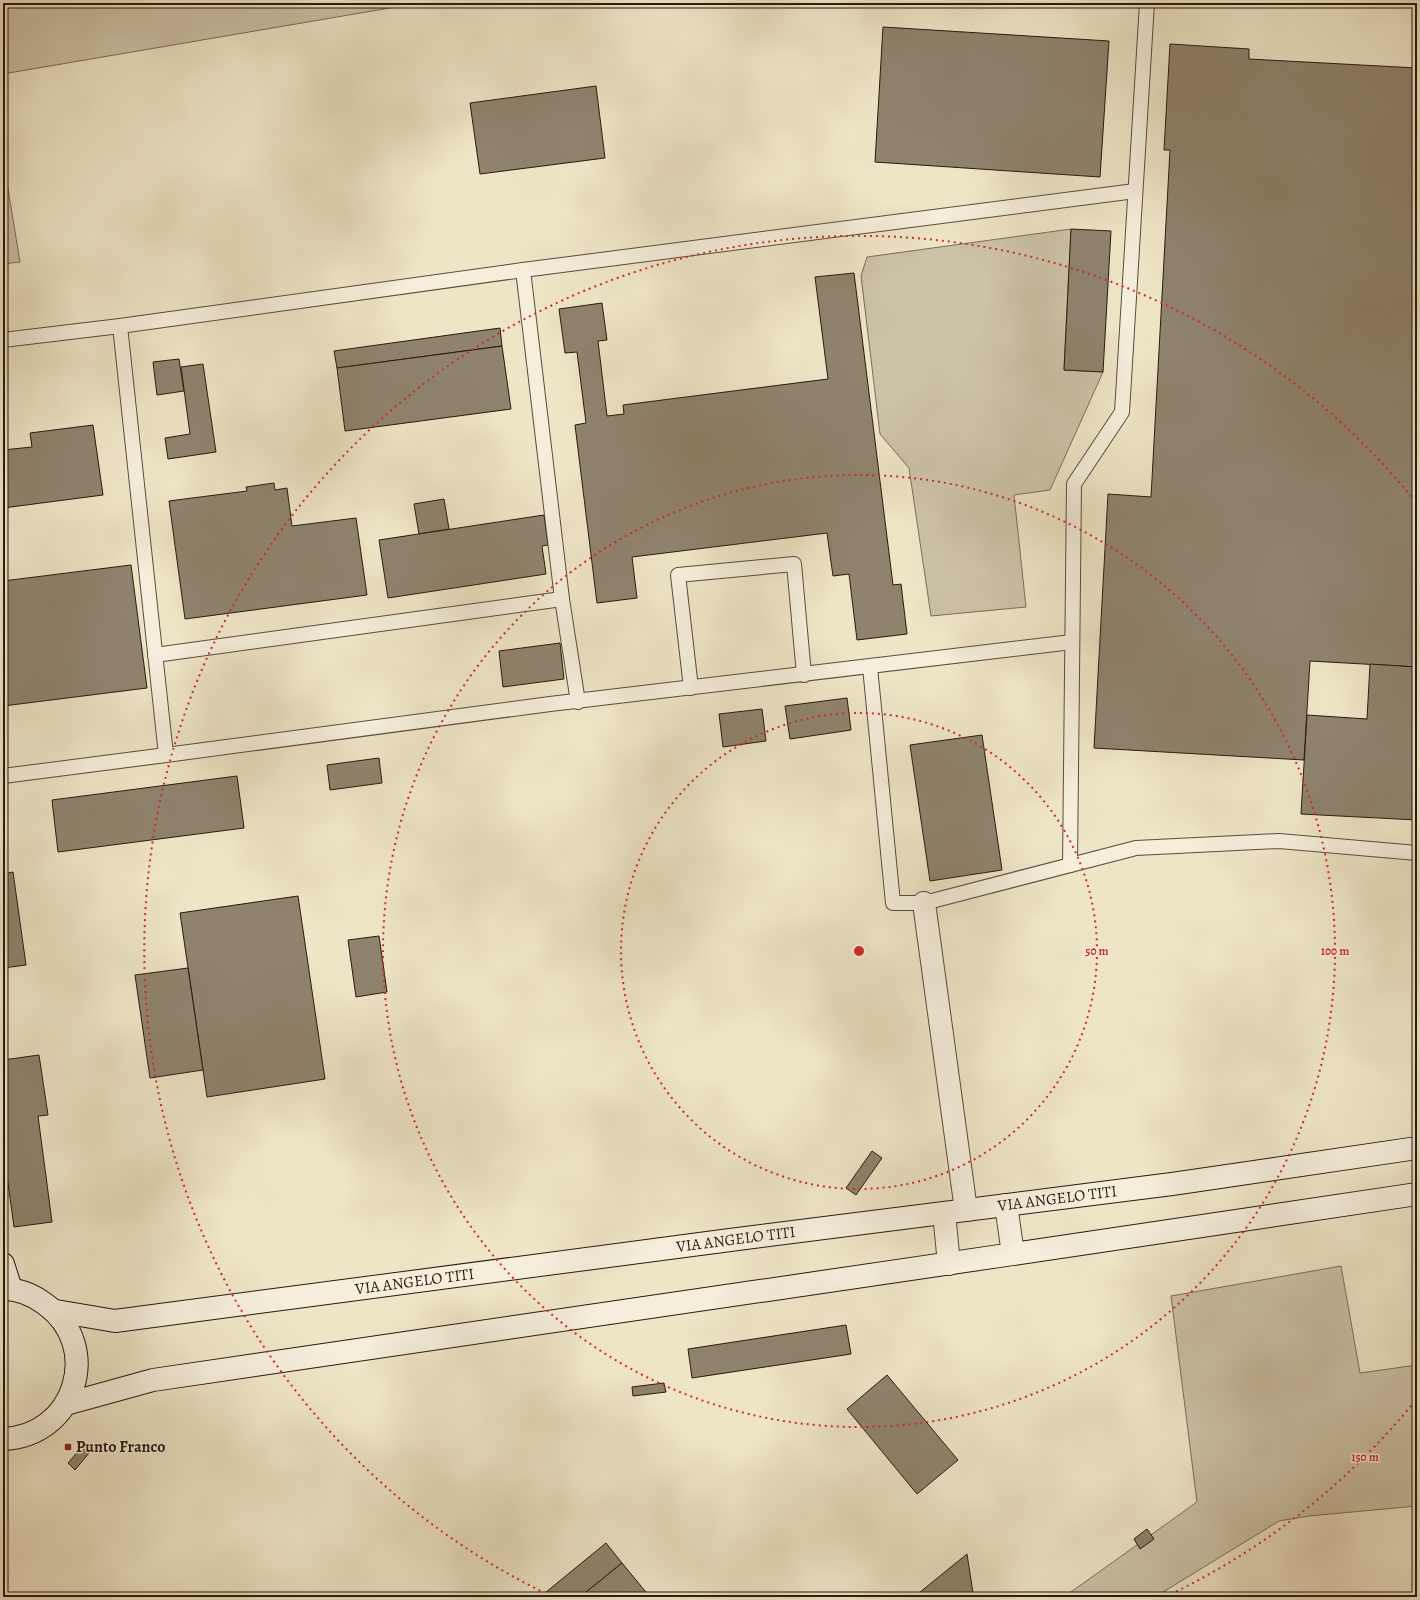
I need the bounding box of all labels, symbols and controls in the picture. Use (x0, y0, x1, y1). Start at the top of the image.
text: 50 m (1085, 943, 1109, 959)
text: 100 m (1321, 943, 1349, 959)
centre of rings (852, 944, 866, 958)
street label: VIA ANGELO TITI (995, 1180, 1118, 1217)
street label: VIA ANGELO TITI (674, 1221, 797, 1258)
street label: VIA ANGELO TITI (353, 1263, 476, 1300)
place label: Punto Franco (76, 1436, 166, 1458)
marker: Punto Franco (63, 1442, 73, 1452)
text: 150 m (1351, 1449, 1379, 1465)

